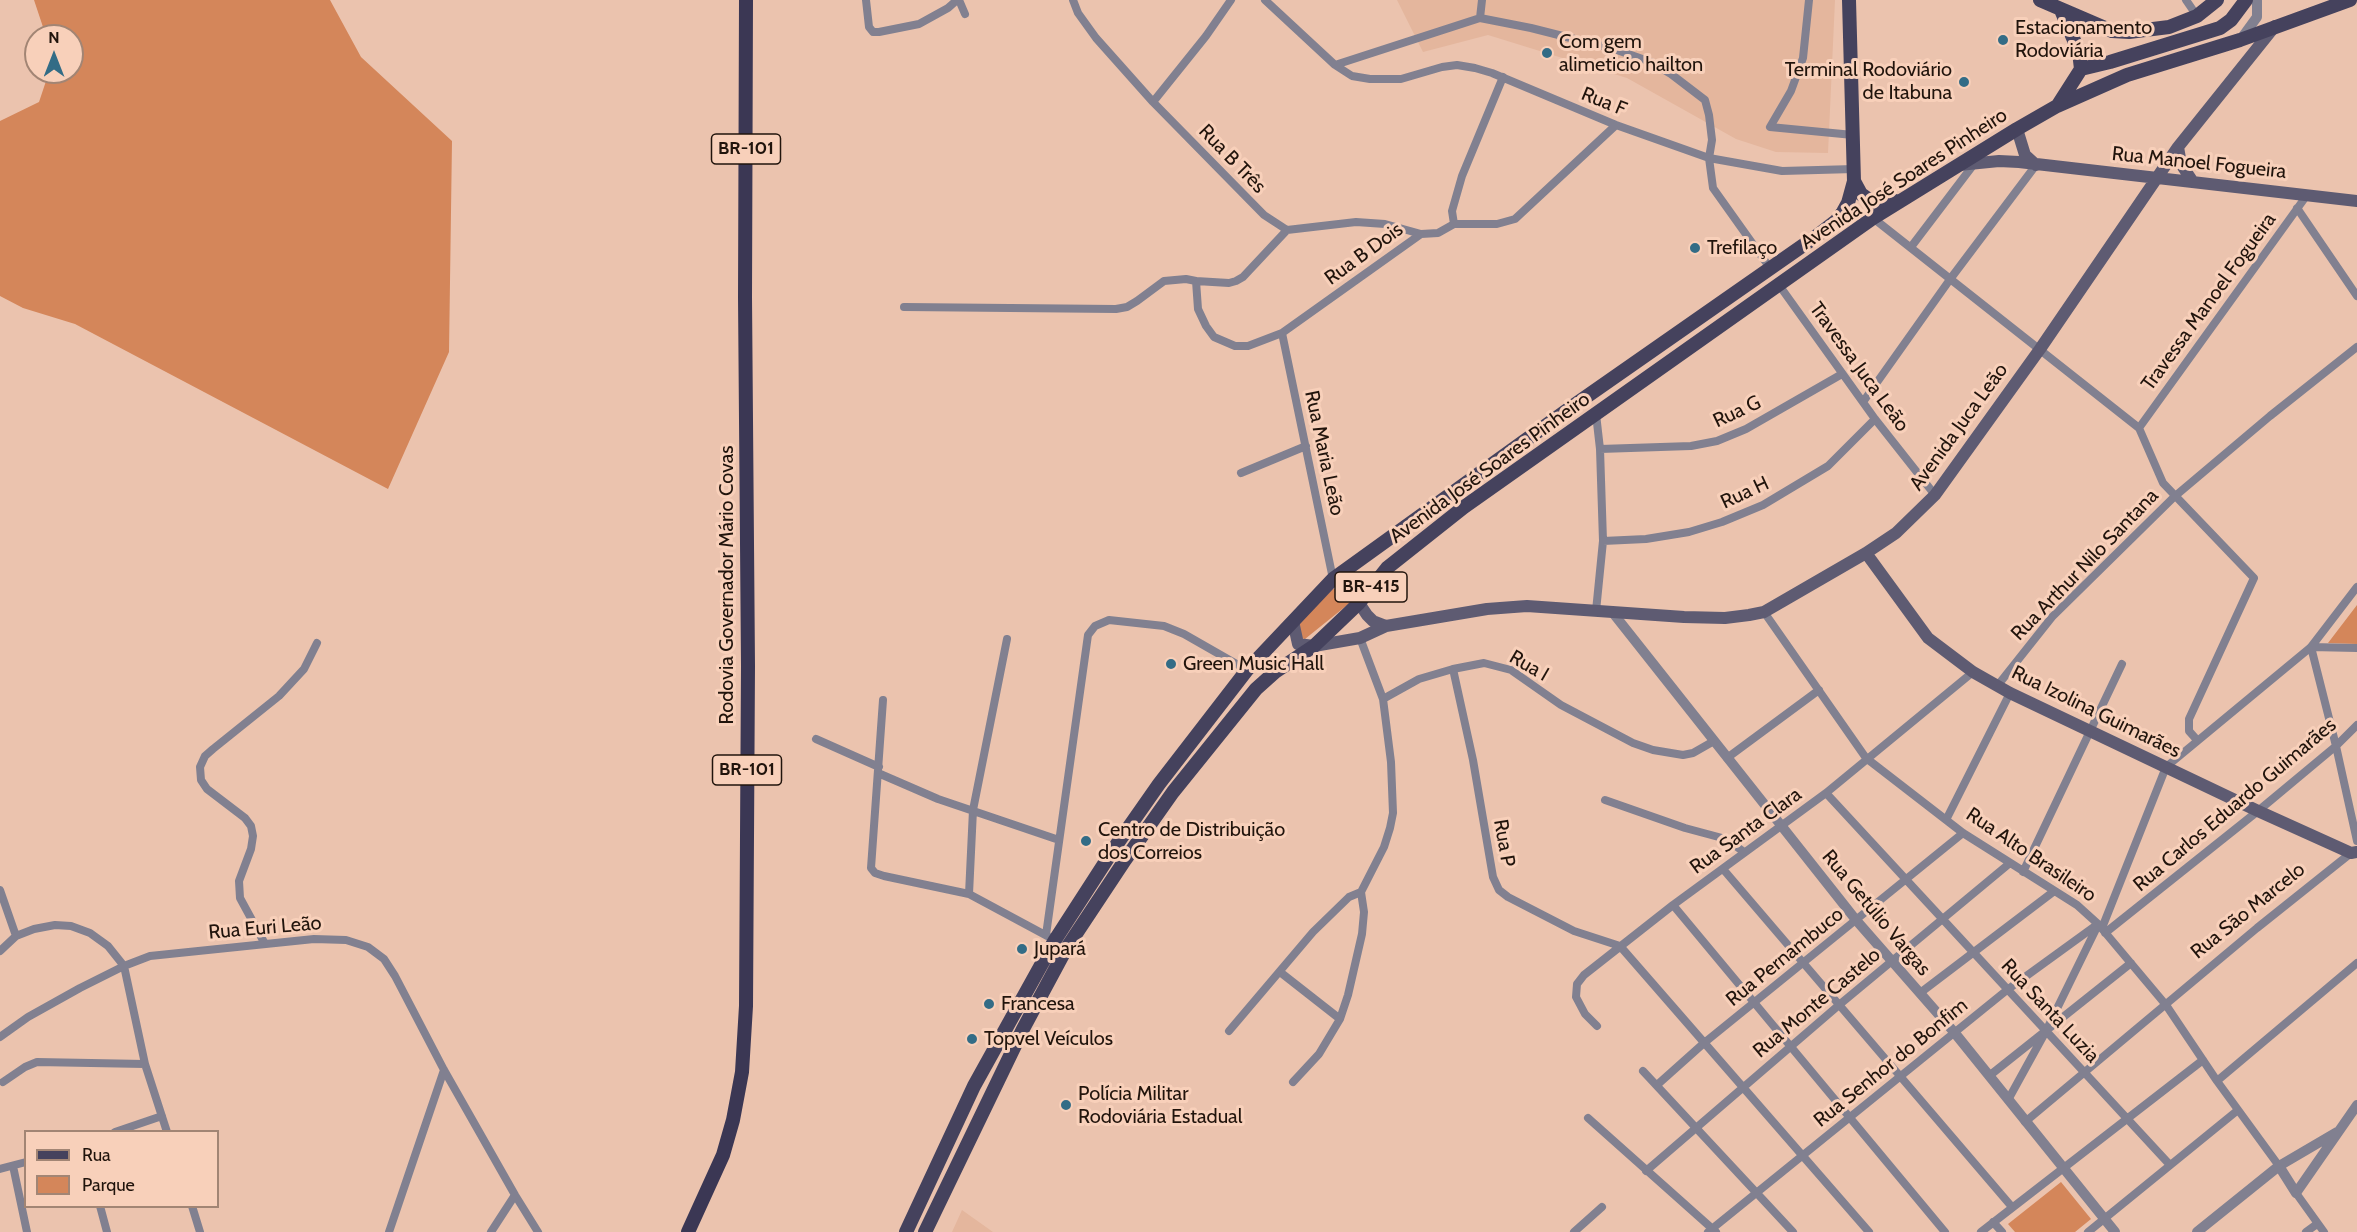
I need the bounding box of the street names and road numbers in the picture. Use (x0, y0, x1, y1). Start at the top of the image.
street label: Rua F (1578, 82, 1630, 122)
street label: Avenida José Soares Pinheiro (1796, 103, 2012, 255)
street label: Rua B Três (1193, 120, 1271, 198)
road number: BR-101 (712, 134, 780, 164)
street label: Rua Manoel Fogueira (2111, 142, 2287, 184)
street label: Travessa Manoel Fogueira (2137, 209, 2281, 395)
street label: Rua B Dois (1320, 218, 1408, 290)
street label: Travessa Juca Leão (1804, 298, 1914, 436)
street label: Avenida Juca Leão (1905, 359, 2013, 495)
street label: Avenida José Soares Pinheiro (1385, 387, 1595, 549)
street label: Rua Maria Leão (1299, 388, 1349, 518)
street label: Rua G (1709, 391, 1765, 433)
street label: Rodovia Governador Mário Covas (715, 445, 739, 725)
street label: Rua H (1717, 471, 1773, 515)
street label: Rua Arthur Nilo Santana (2006, 484, 2164, 646)
road number: BR-415 (1335, 572, 1407, 602)
street label: Rua I (1505, 645, 1553, 687)
street label: Rua Izolina Guimarães (2008, 661, 2184, 763)
street label: Rua Carlos Eduardo Guimarães (2129, 713, 2341, 897)
road number: BR-101 (712, 755, 782, 785)
street label: Rua Santa Clara (1686, 783, 1806, 879)
street label: Rua Alto Brasileiro (1961, 803, 2101, 907)
street label: Rua P (1488, 817, 1520, 869)
street label: Rua Getúlio Vargas (1816, 845, 1936, 981)
street label: Rua São Marcelo (2186, 858, 2310, 964)
street label: Rua Pernambuco (1722, 902, 1848, 1012)
street label: Rua Euri Leão (208, 911, 322, 945)
street label: Rua Monte Castelo (1749, 943, 1885, 1063)
street label: Rua Santa Luzia (1996, 954, 2104, 1068)
street label: Rua Senhor do Bonfim (1809, 994, 1973, 1132)

